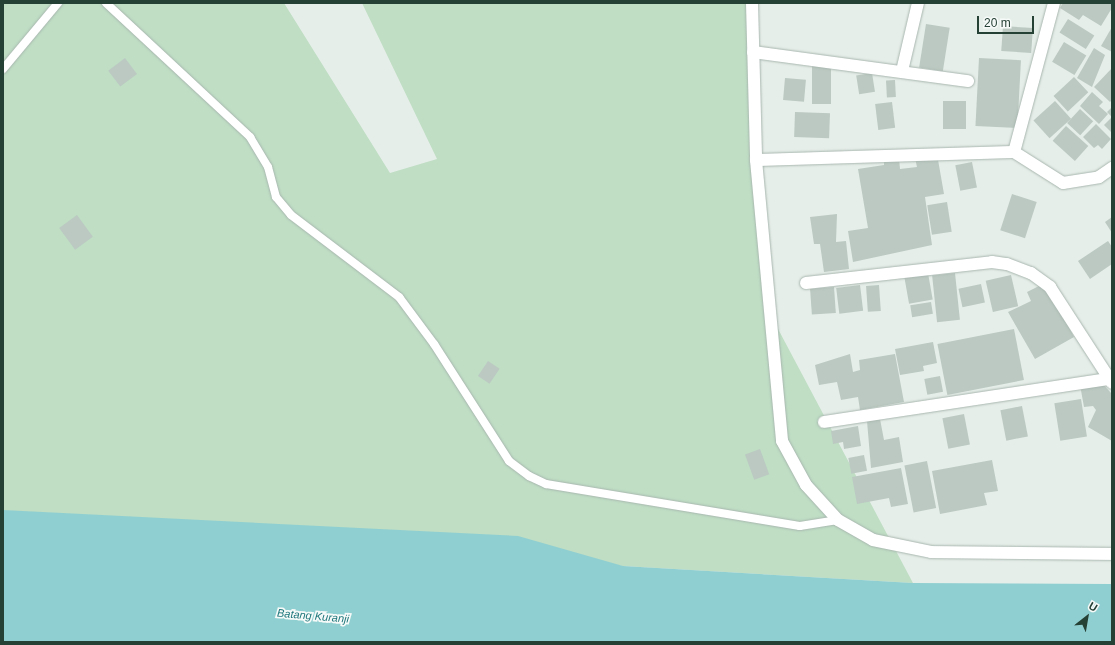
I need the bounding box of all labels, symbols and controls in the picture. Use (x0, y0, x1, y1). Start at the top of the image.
scale bar (979, 8, 1036, 34)
text: 20 m (984, 16, 1011, 30)
north arrow (1067, 597, 1107, 637)
text: U (1087, 600, 1100, 614)
water label: Batang Kuranji (276, 606, 350, 626)

